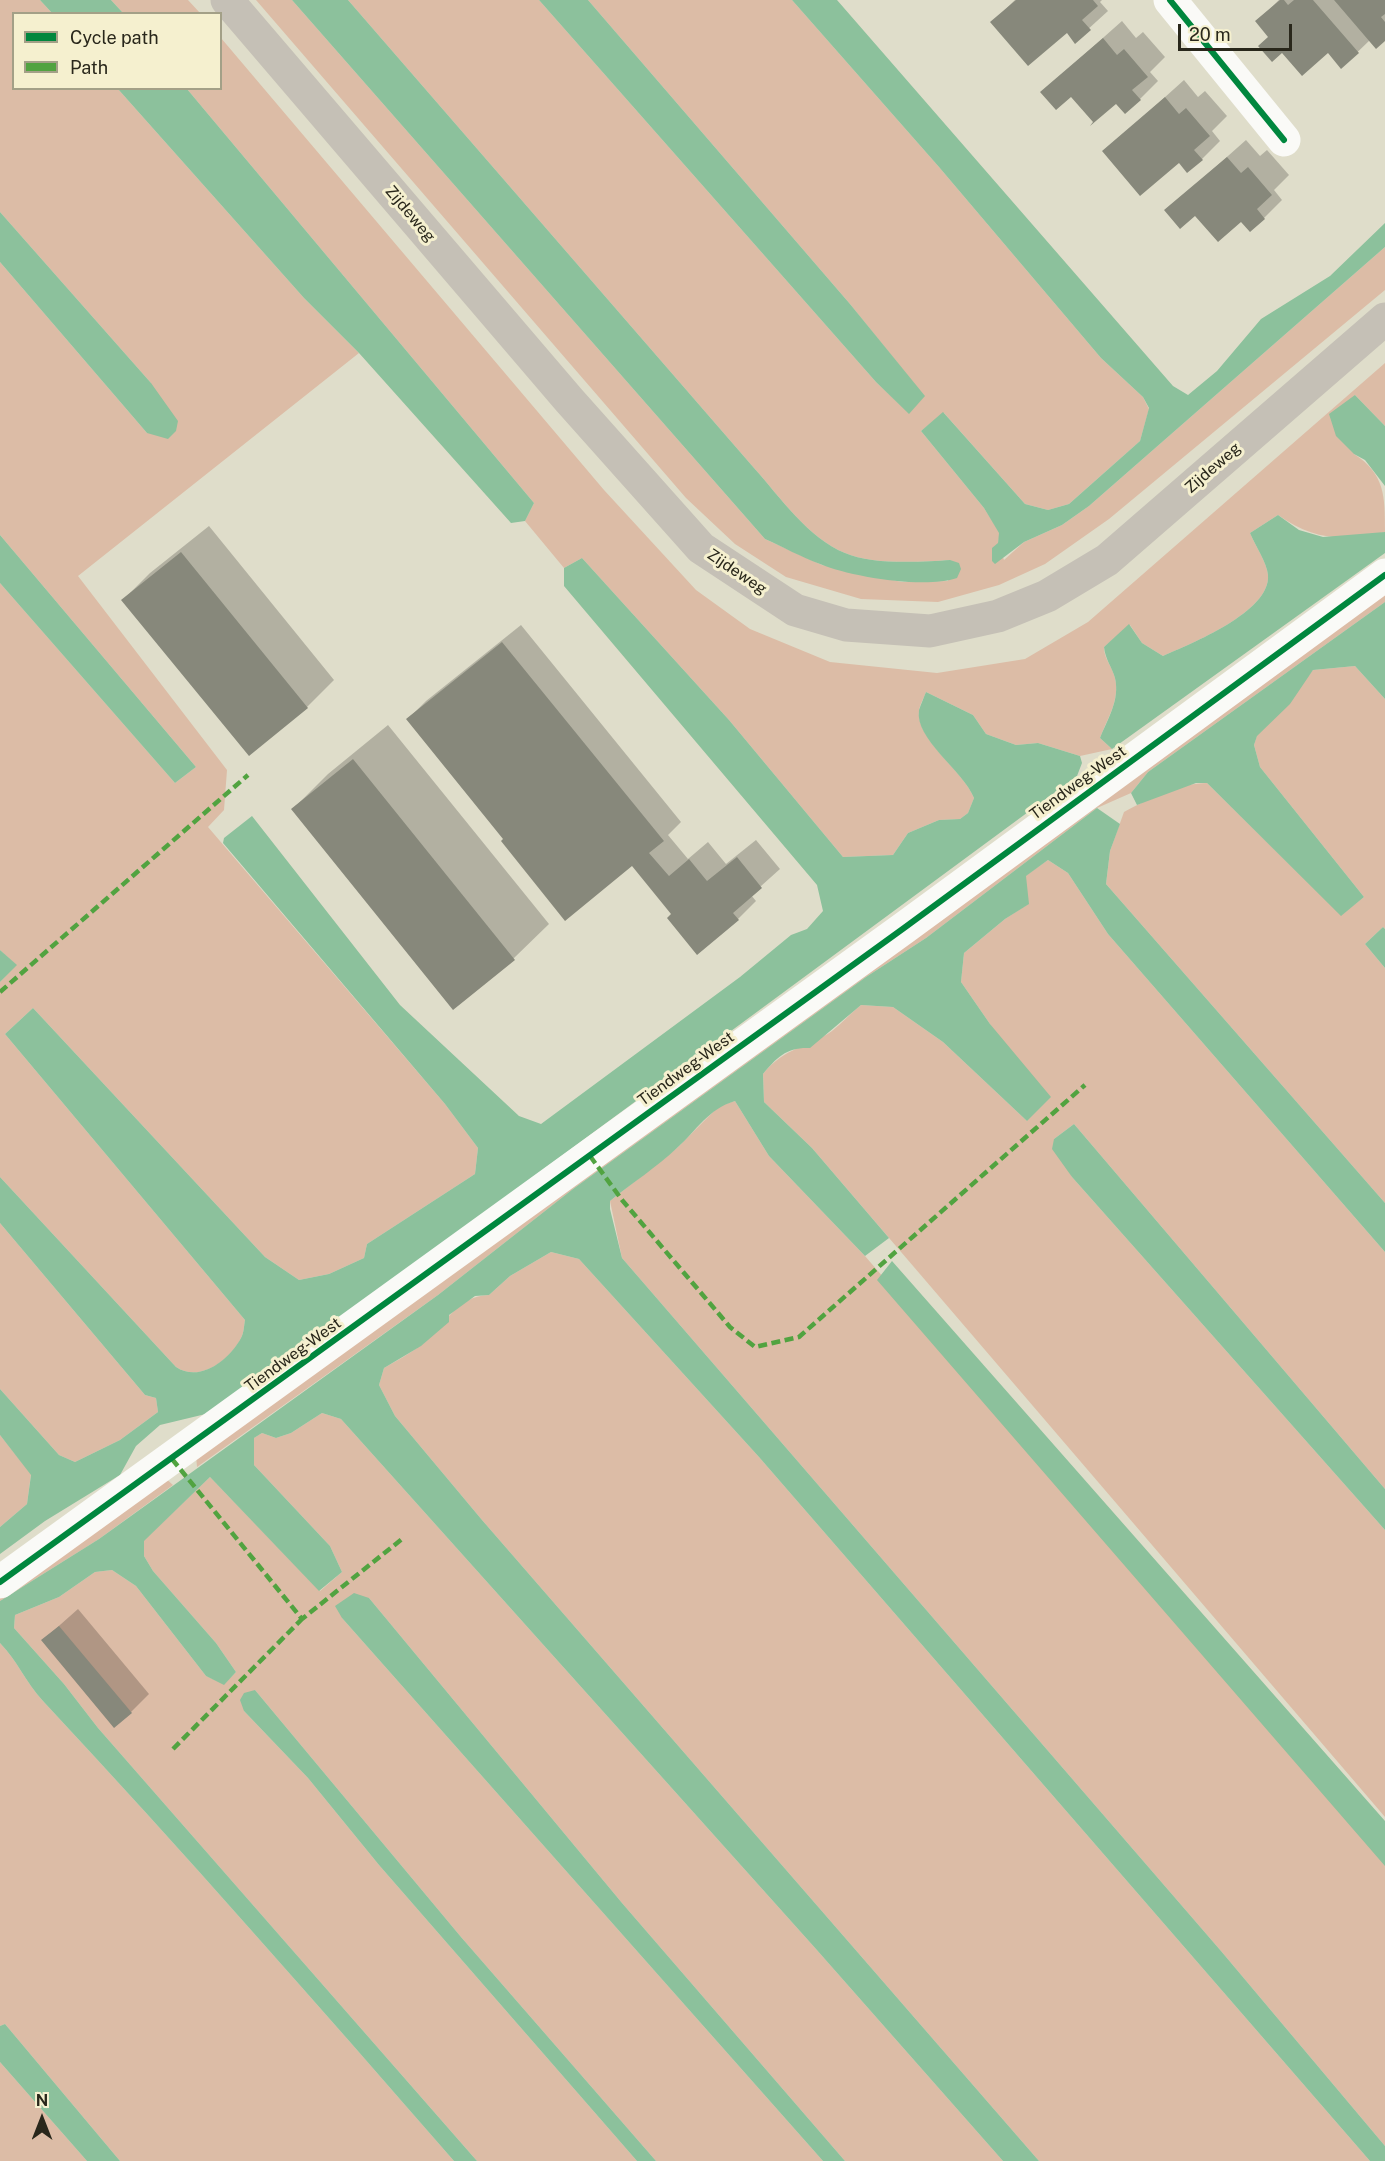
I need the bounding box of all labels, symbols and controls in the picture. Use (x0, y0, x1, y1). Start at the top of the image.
legend (12, 12, 222, 90)
scale bar (1181, 12, 1295, 50)
text: 20 m (1189, 24, 1231, 45)
text: Cycle path (70, 27, 159, 48)
text: Path (70, 57, 108, 78)
street label: Zijdeweg (381, 182, 439, 246)
street label: Zijdeweg (1181, 438, 1245, 498)
street label: Zijdeweg (703, 545, 771, 599)
street label: Tiendweg-West (1026, 742, 1130, 824)
street label: Tiendweg-West (634, 1028, 738, 1110)
street label: Tiendweg-West (241, 1314, 345, 1396)
north arrow (12, 2089, 72, 2149)
text: N (36, 2091, 48, 2110)

